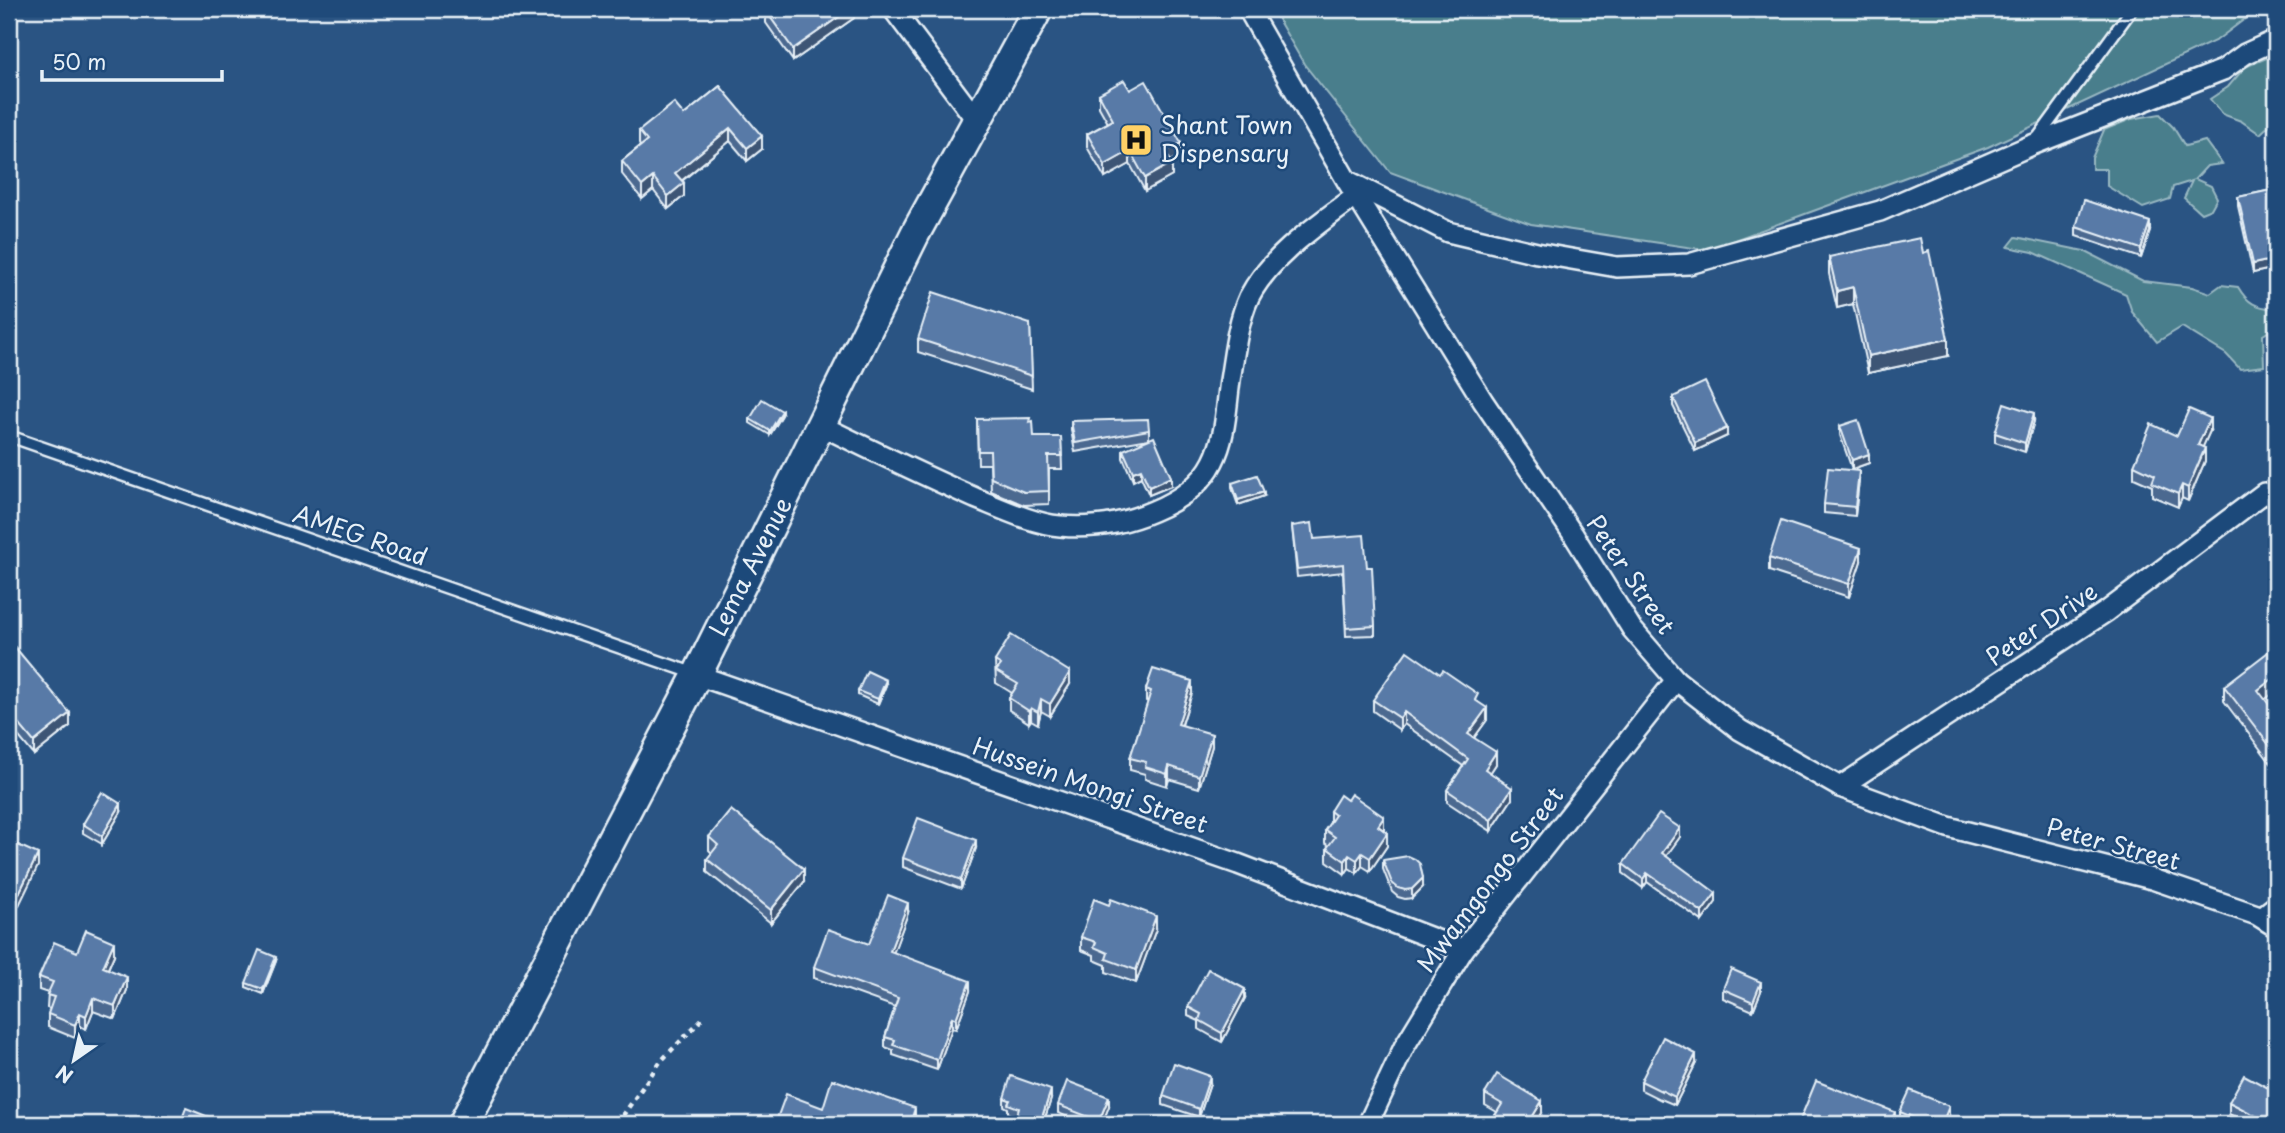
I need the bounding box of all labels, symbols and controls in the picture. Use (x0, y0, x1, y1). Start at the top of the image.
scale bar (42, 38, 222, 82)
text: 50 m (52, 45, 106, 77)
place label: Shant Town Dispensary (1160, 106, 1293, 170)
hospital icon: Shant Town Dispensary (1117, 121, 1155, 159)
street label: Lema Avenue (699, 490, 800, 642)
street label: AMEG Road (289, 494, 433, 574)
street label: Peter Street (1578, 507, 1685, 641)
street label: Peter Drive (1978, 573, 2104, 674)
street label: Hussein Mongi Street (968, 727, 1213, 841)
street label: Mwamgongo Street (1407, 778, 1571, 979)
street label: Peter Street (2043, 808, 2185, 878)
north arrow (38, 1024, 108, 1094)
text: N (50, 1059, 78, 1091)

